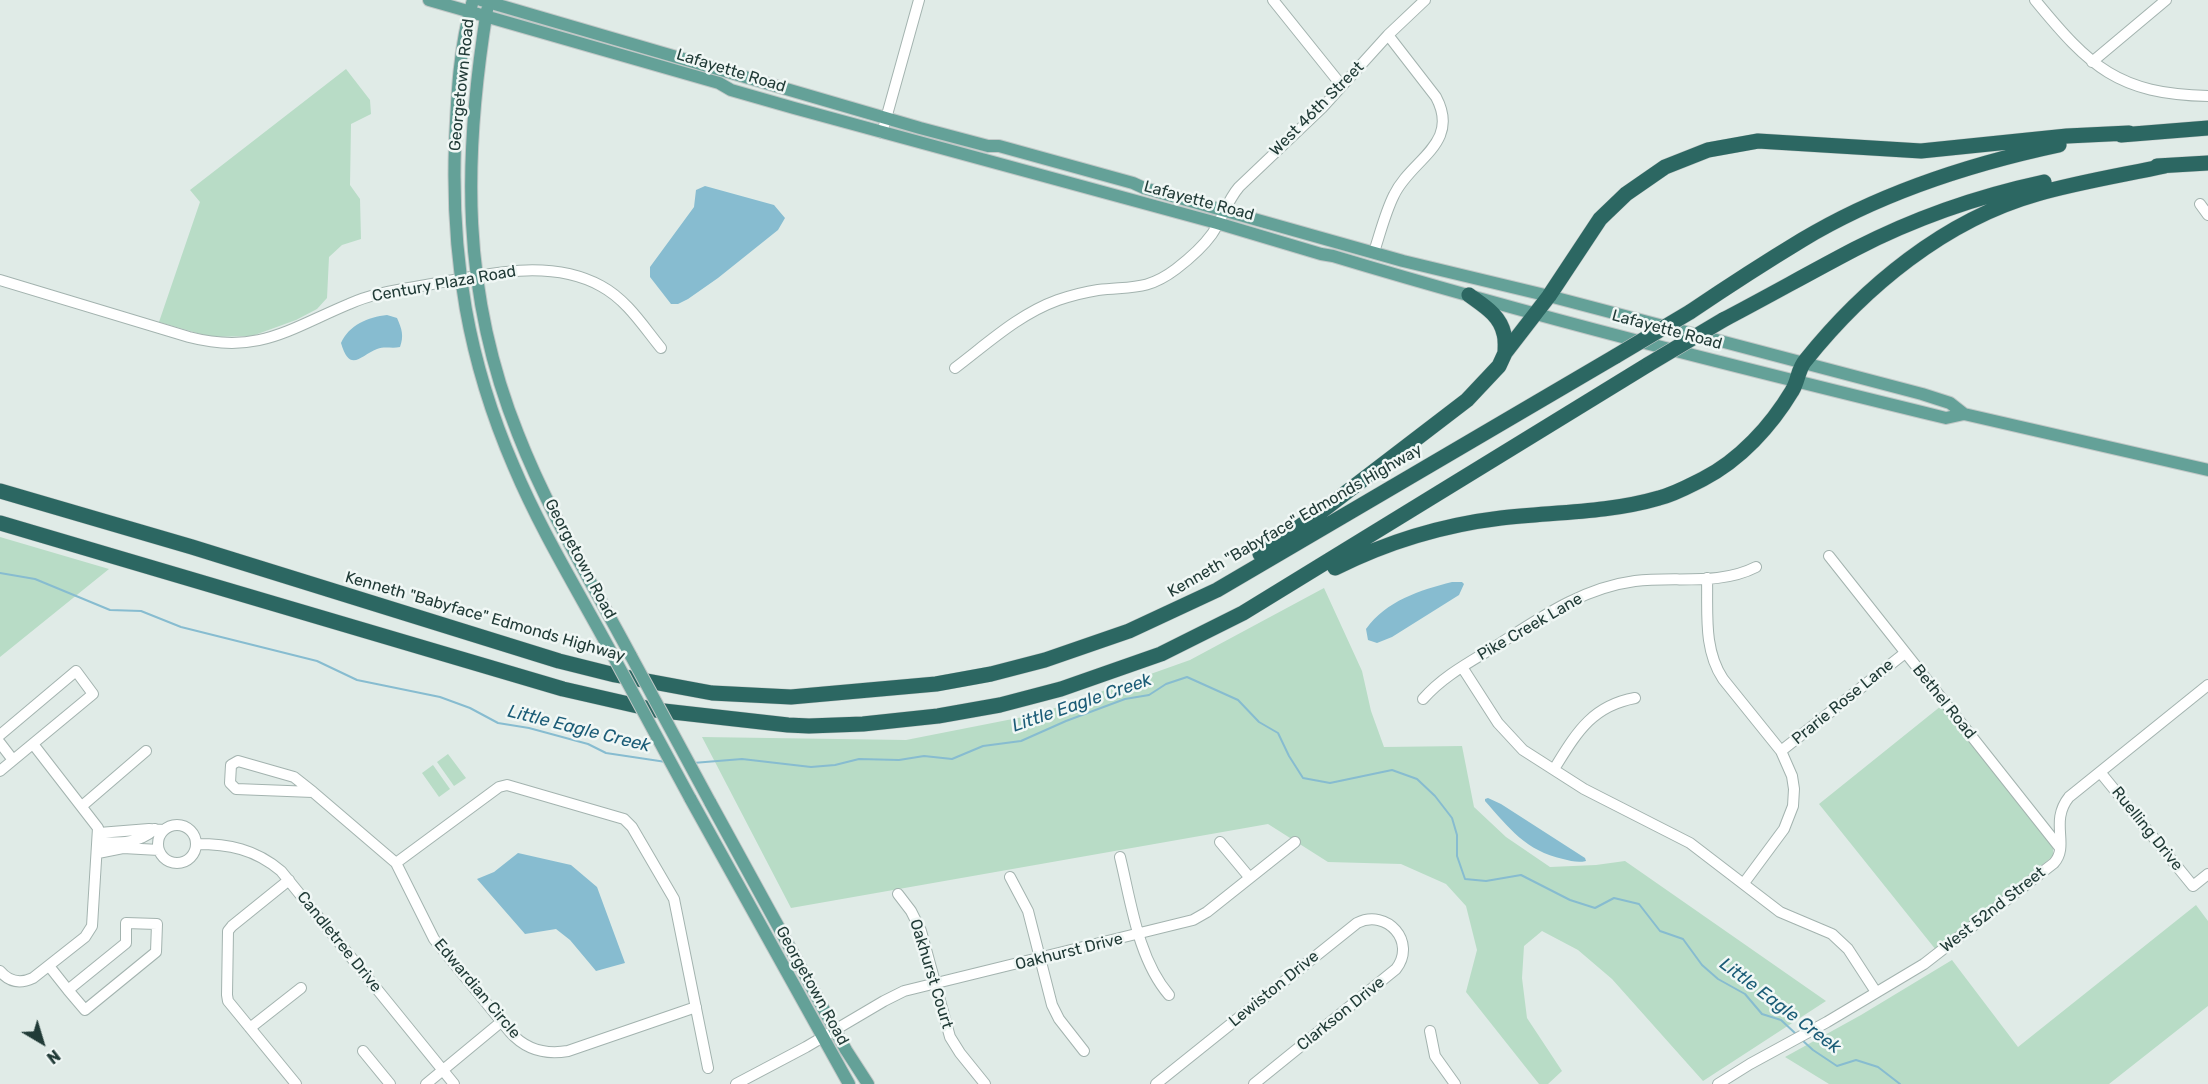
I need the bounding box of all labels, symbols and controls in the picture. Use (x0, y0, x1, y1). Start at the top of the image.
street label: Georgetown Road (446, 18, 478, 152)
street label: Lafayette Road (674, 45, 788, 97)
street label: West 46th Street (1266, 58, 1368, 160)
street label: Lafayette Road (1142, 177, 1256, 225)
street label: Century Plaza Road (371, 262, 517, 306)
street label: Lafayette Road (1610, 306, 1724, 354)
street label: Kenneth "Babyface" Edmonds Highway (1164, 440, 1426, 602)
street label: Georgetown Road (540, 496, 620, 622)
street label: Kenneth "Babyface" Edmonds Highway (343, 568, 627, 666)
street label: Pike Creek Lane (1474, 589, 1586, 665)
street label: Prarie Rose Lane (1788, 655, 1898, 749)
street label: Bethel Road (1908, 661, 1980, 743)
water label: Little Eagle Creek (1009, 669, 1155, 737)
water label: Little Eagle Creek (505, 701, 653, 757)
street label: Ruelling Drive (2107, 783, 2187, 875)
street label: West 52nd Street (1937, 863, 2049, 957)
street label: Candletree Drive (293, 888, 385, 996)
street label: Oakhurst Court (905, 917, 957, 1031)
street label: Georgetown Road (771, 923, 853, 1049)
street label: Oakhurst Drive (1013, 929, 1125, 975)
street label: Edwardian Circle (430, 935, 524, 1043)
street label: Lewiston Drive (1225, 947, 1323, 1031)
water label: Little Eagle Creek (1715, 953, 1845, 1059)
street label: Clarkson Drive (1293, 973, 1389, 1055)
north arrow (12, 1012, 72, 1072)
text: N (43, 1046, 64, 1068)

